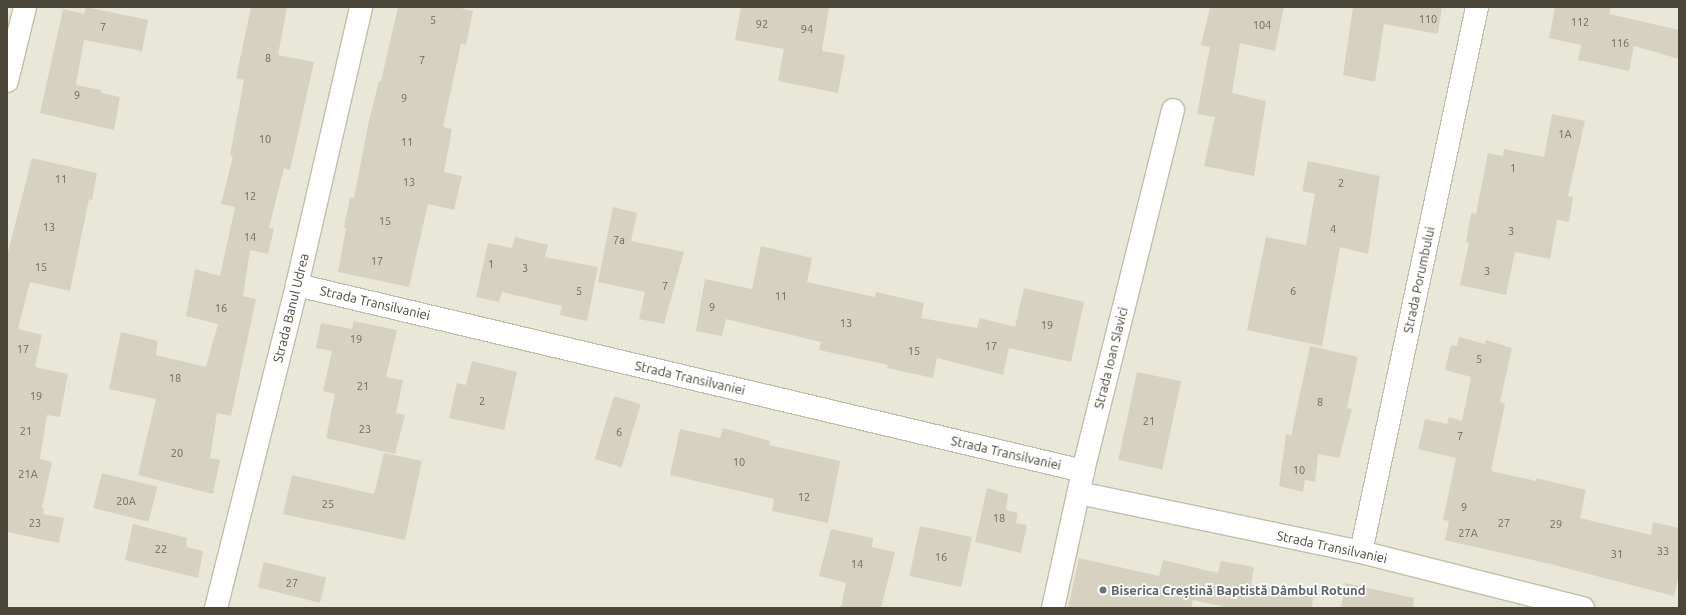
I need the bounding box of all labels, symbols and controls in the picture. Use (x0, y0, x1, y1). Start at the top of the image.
house number: 110 (1419, 12, 1437, 26)
house number: 5 (430, 13, 436, 27)
house number: 112 (1571, 15, 1589, 29)
house number: 92 (756, 17, 768, 31)
house number: 104 (1253, 18, 1271, 32)
house number: 7 (100, 20, 106, 34)
house number: 94 (801, 22, 813, 36)
house number: 116 (1611, 36, 1629, 50)
house number: 8 (265, 51, 271, 65)
house number: 7 (419, 53, 425, 67)
house number: 9 (74, 88, 80, 102)
house number: 9 (401, 91, 407, 105)
house number: 1A (1558, 127, 1572, 141)
house number: 10 (259, 132, 271, 146)
house number: 11 (401, 135, 413, 149)
house number: 1 (1510, 161, 1516, 175)
house number: 11 (55, 172, 67, 186)
house number: 13 (403, 175, 415, 189)
house number: 2 (1338, 176, 1344, 190)
house number: 12 (244, 189, 256, 203)
house number: 15 (379, 214, 391, 228)
house number: 13 (43, 220, 55, 234)
house number: 4 (1330, 222, 1336, 236)
house number: 3 (1508, 224, 1514, 238)
street label: Strada Porumbului (1400, 225, 1438, 335)
house number: 14 (244, 230, 256, 244)
house number: 7a (613, 233, 625, 247)
street label: Strada Banul Udrea (270, 252, 312, 364)
house number: 17 (371, 254, 383, 268)
house number: 1 (488, 257, 494, 271)
house number: 15 (35, 260, 47, 274)
house number: 3 (522, 261, 528, 275)
house number: 3 (1484, 264, 1490, 278)
house number: 7 (662, 279, 668, 293)
street label: Strada Transilvaniei (318, 283, 432, 323)
house number: 5 (576, 284, 582, 298)
house number: 6 (1290, 284, 1296, 298)
house number: 11 (775, 289, 787, 303)
house number: 9 (709, 300, 715, 314)
house number: 16 (215, 301, 227, 315)
street label: Strada Ioan Slavici (1091, 305, 1131, 411)
house number: 13 (840, 316, 852, 330)
house number: 19 (1041, 318, 1053, 332)
house number: 19 (350, 332, 362, 346)
house number: 17 (985, 339, 997, 353)
house number: 17 (17, 342, 29, 356)
house number: 15 (908, 344, 920, 358)
house number: 5 (1476, 352, 1482, 366)
street label: Strada Transilvaniei (633, 358, 747, 398)
house number: 18 (169, 371, 181, 385)
house number: 21 (357, 379, 369, 393)
house number: 19 (30, 389, 42, 403)
house number: 2 (479, 394, 485, 408)
house number: 8 (1317, 395, 1323, 409)
house number: 21 (1143, 414, 1155, 428)
house number: 23 (359, 422, 371, 436)
house number: 21 (20, 424, 32, 438)
house number: 6 (616, 425, 622, 439)
house number: 7 (1457, 429, 1463, 443)
street label: Strada Transilvaniei (949, 433, 1063, 473)
house number: 20 (171, 446, 183, 460)
house number: 10 (733, 455, 745, 469)
house number: 10 (1293, 463, 1305, 477)
house number: 21A (18, 467, 38, 481)
house number: 12 (798, 490, 810, 504)
house number: 20A (116, 494, 136, 508)
house number: 25 (322, 497, 334, 511)
house number: 9 (1461, 500, 1467, 514)
house number: 18 (993, 511, 1005, 525)
house number: 23 (29, 516, 41, 530)
house number: 27 (1498, 516, 1510, 530)
house number: 29 (1550, 517, 1562, 531)
house number: 27A (1458, 526, 1478, 540)
street label: Strada Transilvaniei (1275, 528, 1389, 566)
house number: 22 (155, 542, 167, 556)
house number: 33 (1657, 544, 1669, 558)
house number: 31 (1611, 547, 1623, 561)
house number: 16 (935, 550, 947, 564)
house number: 14 (851, 557, 863, 571)
house number: 27 (286, 576, 298, 590)
place label: Biserica Creștină Baptistă Dâmbul Rotund (1111, 582, 1365, 598)
marker: Biserica Creștină Baptistă Dâmbul Rotund (1098, 585, 1108, 595)

